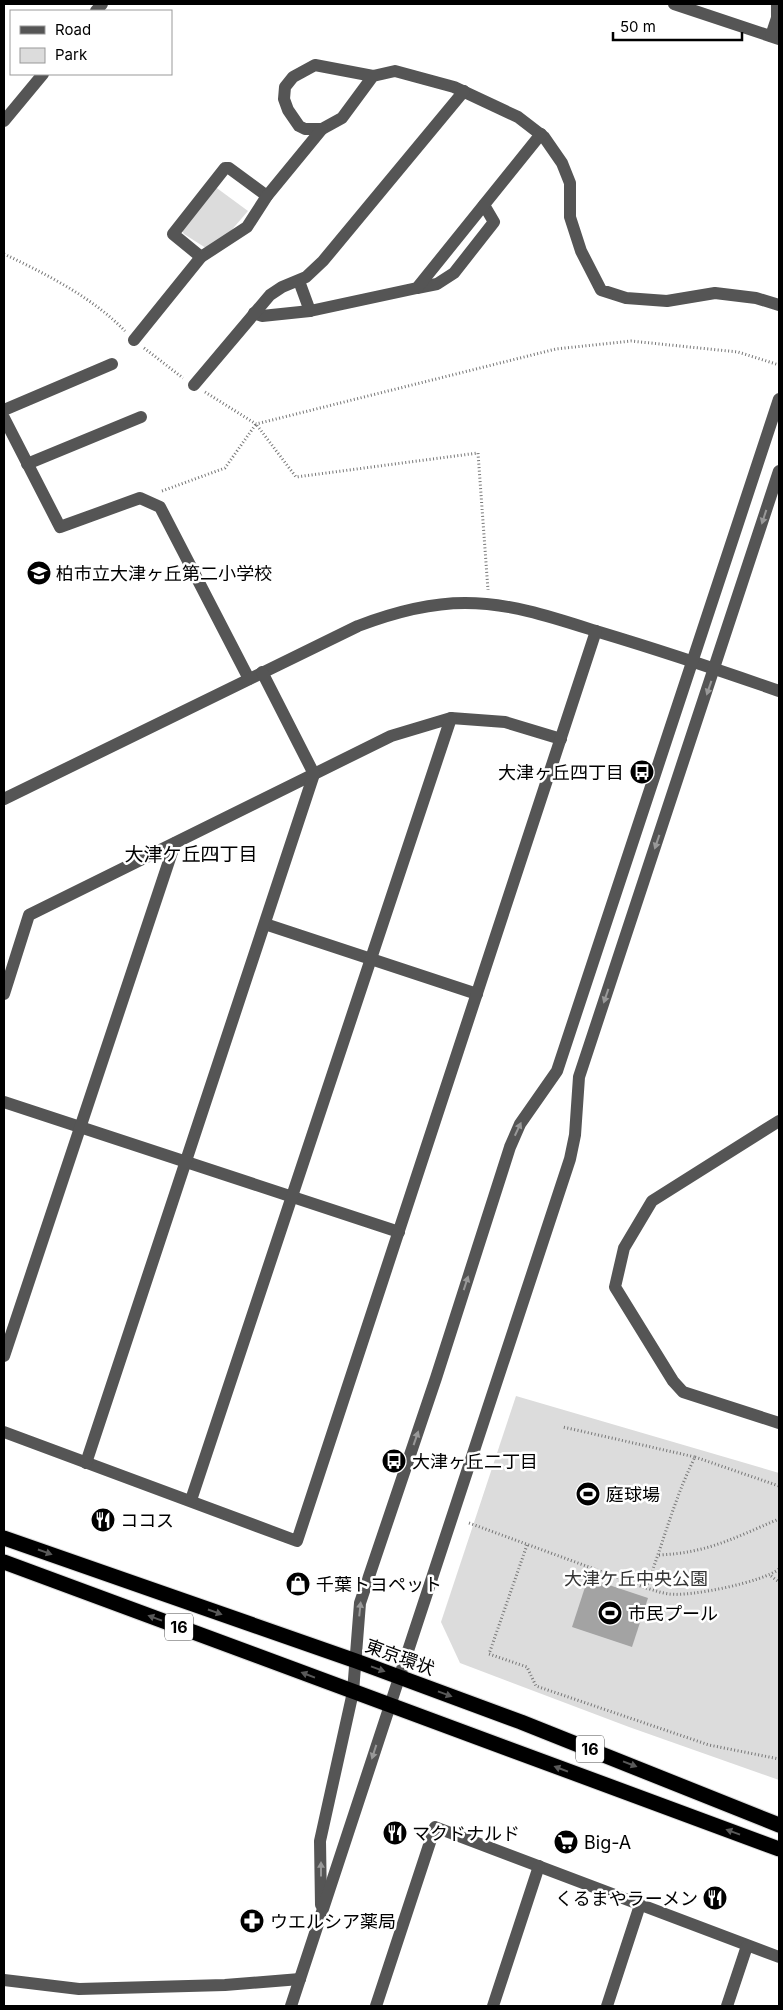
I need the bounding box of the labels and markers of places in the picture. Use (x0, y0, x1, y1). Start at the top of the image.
school or university icon: 柏市立大津ヶ丘第二小学校 (26, 560, 52, 586)
place label: 柏市立大津ヶ丘第二小学校 (56, 563, 272, 584)
bus stop icon: 大津ヶ丘四丁目 (629, 759, 655, 785)
place label: 大津ヶ丘四丁目 (498, 762, 624, 783)
bus stop icon: 大津ヶ丘二丁目 (381, 1448, 407, 1474)
place label: 大津ヶ丘二丁目 (412, 1451, 538, 1472)
sports icon: 庭球場 (575, 1481, 601, 1507)
place label: 庭球場 (606, 1484, 660, 1505)
restaurant icon: ココス (90, 1507, 116, 1533)
place label: ココス (120, 1510, 174, 1531)
shop icon: 千葉トヨペット (285, 1571, 311, 1597)
place label: 千葉トヨペット (316, 1574, 442, 1595)
sports icon: 市民プール (597, 1600, 623, 1626)
place label: 市民プール (628, 1603, 718, 1624)
restaurant icon: マクドナルド (382, 1820, 408, 1846)
place label: マクドナルド (412, 1823, 520, 1844)
supermarket icon: Big-A (553, 1829, 579, 1855)
place label: Big-A (584, 1832, 631, 1853)
restaurant icon: くるまやラーメン (702, 1885, 728, 1911)
place label: くるまやラーメン (555, 1888, 698, 1909)
pharmacy icon: ウエルシア薬局 (239, 1908, 265, 1934)
place label: ウエルシア薬局 (270, 1911, 396, 1932)

